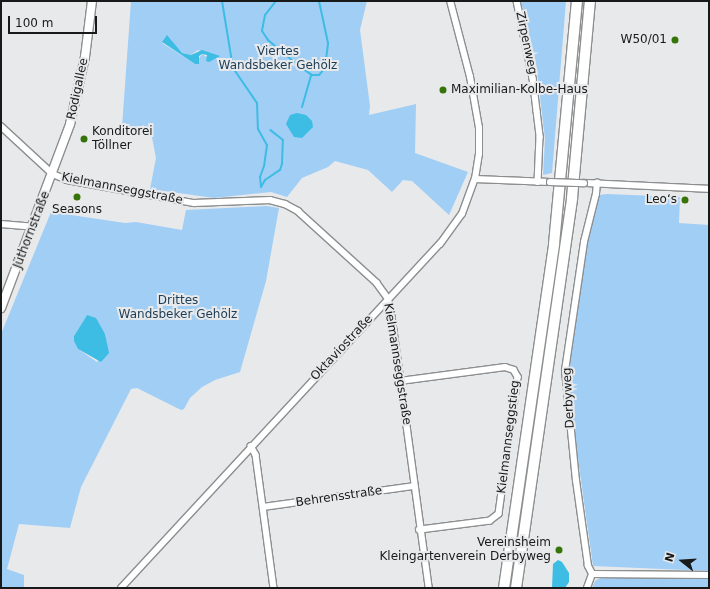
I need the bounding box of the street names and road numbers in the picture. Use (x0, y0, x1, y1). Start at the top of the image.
street label: Zirpenweg (512, 10, 540, 76)
street label: Rodigallee (64, 57, 92, 121)
street label: Kielmannseggstraße (60, 170, 184, 208)
street label: Jüthornstraße (11, 189, 53, 271)
street label: Kielmannseggstraße (380, 302, 414, 426)
street label: Oktaviostraße (308, 312, 376, 384)
street label: Derbyweg (560, 367, 578, 429)
street label: Kielmannseggstieg (495, 379, 523, 495)
street label: Behrensstraße (295, 484, 383, 510)

